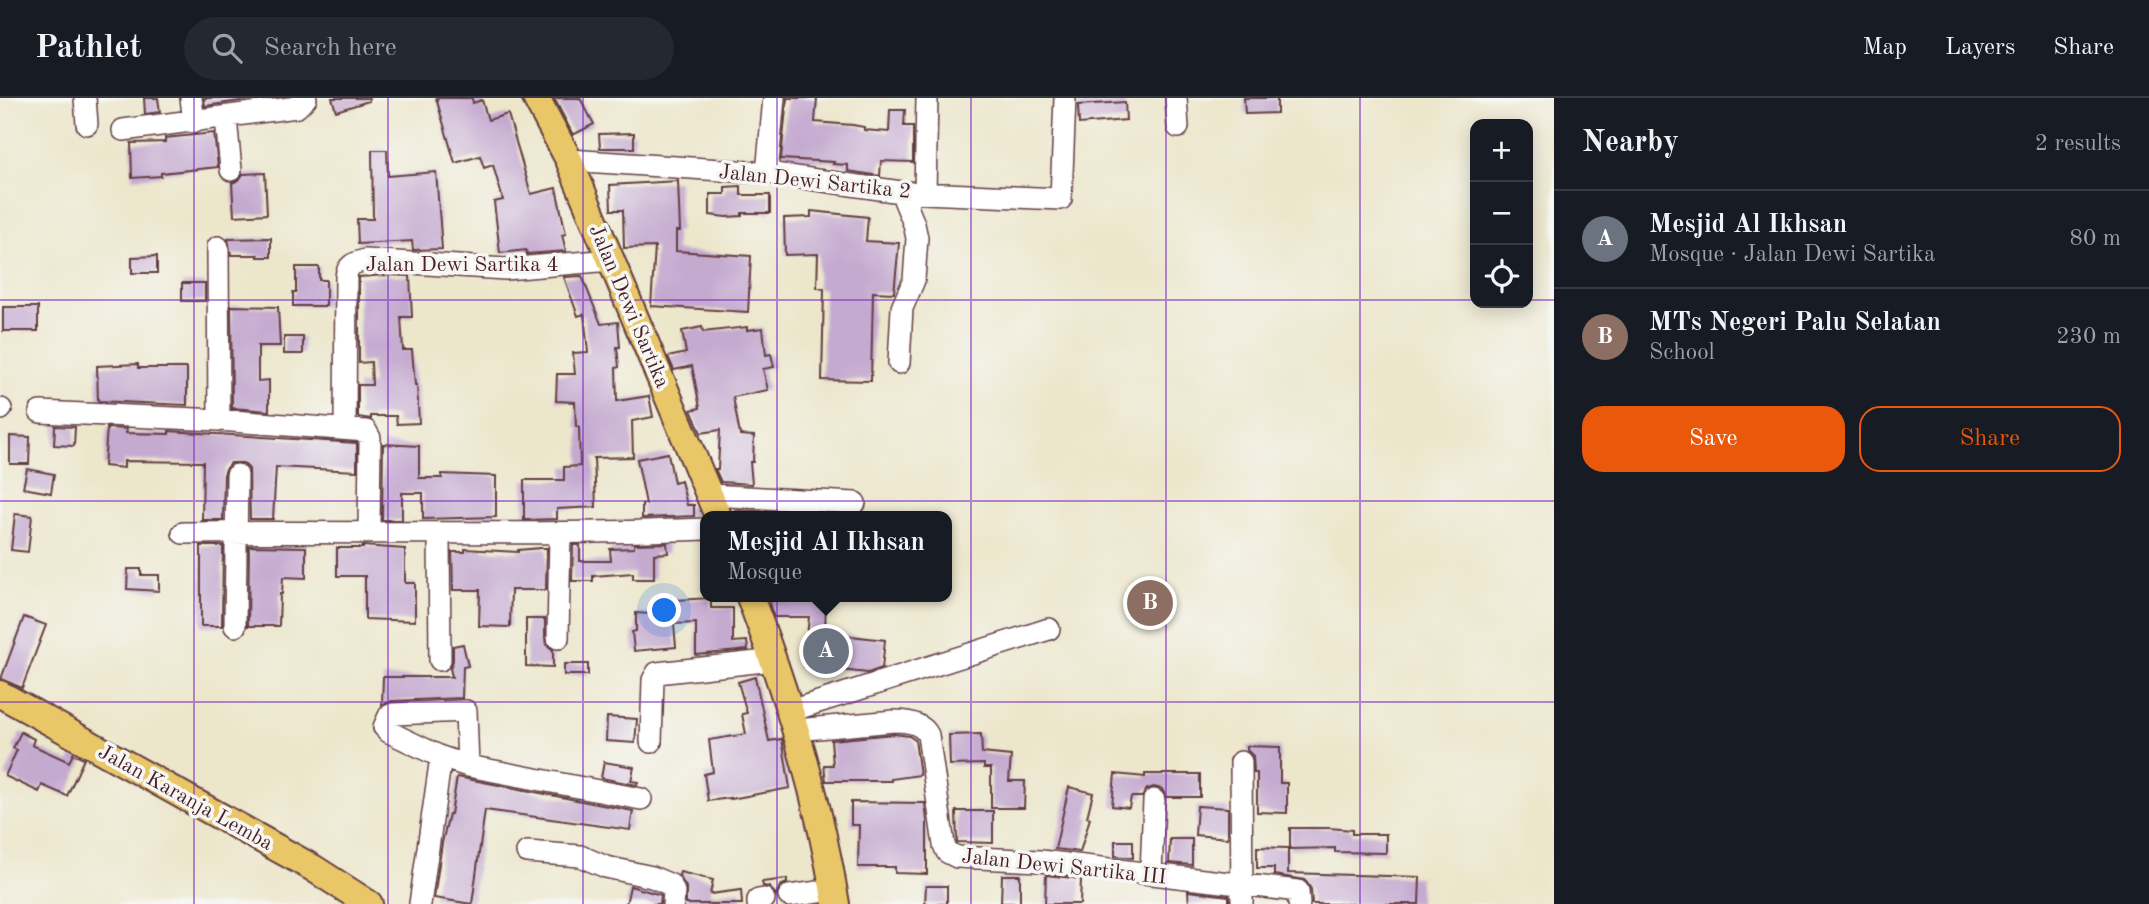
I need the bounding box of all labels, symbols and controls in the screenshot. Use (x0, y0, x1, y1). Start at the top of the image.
search box (184, 17, 674, 80)
icon: search (208, 29, 246, 67)
text: Pathlet (35, 32, 142, 65)
text: Search here (264, 35, 397, 61)
text: Map (1863, 36, 1907, 60)
text: Layers (1945, 36, 2015, 60)
text: Share (2053, 36, 2114, 60)
map controls (1470, 119, 1533, 308)
button: + (1470, 119, 1533, 182)
text: Nearby (1582, 128, 1679, 158)
text: 2 results (2035, 132, 2121, 155)
street label: Jalan Dewi Sartika 2 (718, 162, 912, 203)
button: − (1470, 182, 1533, 245)
text: Mesjid Al Ikhsan (1649, 212, 1847, 238)
street label: Jalan Dewi Sartika (585, 222, 673, 391)
text: A (1596, 227, 1614, 250)
text: 80 m (2070, 227, 2121, 250)
text: Mosque · Jalan Dewi Sartika (1649, 243, 1935, 266)
button: locate (1470, 245, 1533, 308)
street label: Jalan Dewi Sartika 4 (365, 255, 559, 276)
text: MTs Negeri Palu Selatan (1649, 310, 1941, 336)
text: B (1597, 325, 1613, 348)
text: 230 m (2056, 325, 2121, 348)
text: School (1649, 341, 1715, 364)
button: Save (1582, 406, 1845, 472)
button: Share (1859, 406, 2121, 472)
popup (700, 511, 952, 602)
text: Mesjid Al Ikhsan (727, 530, 925, 556)
text: Mosque (727, 561, 802, 584)
pin: B (1127, 577, 1173, 629)
your location (647, 593, 681, 627)
pin: A (803, 625, 849, 677)
street label: Jalan Karanja Lemba (94, 742, 276, 855)
street label: Jalan Dewi Sartika III (960, 846, 1167, 889)

